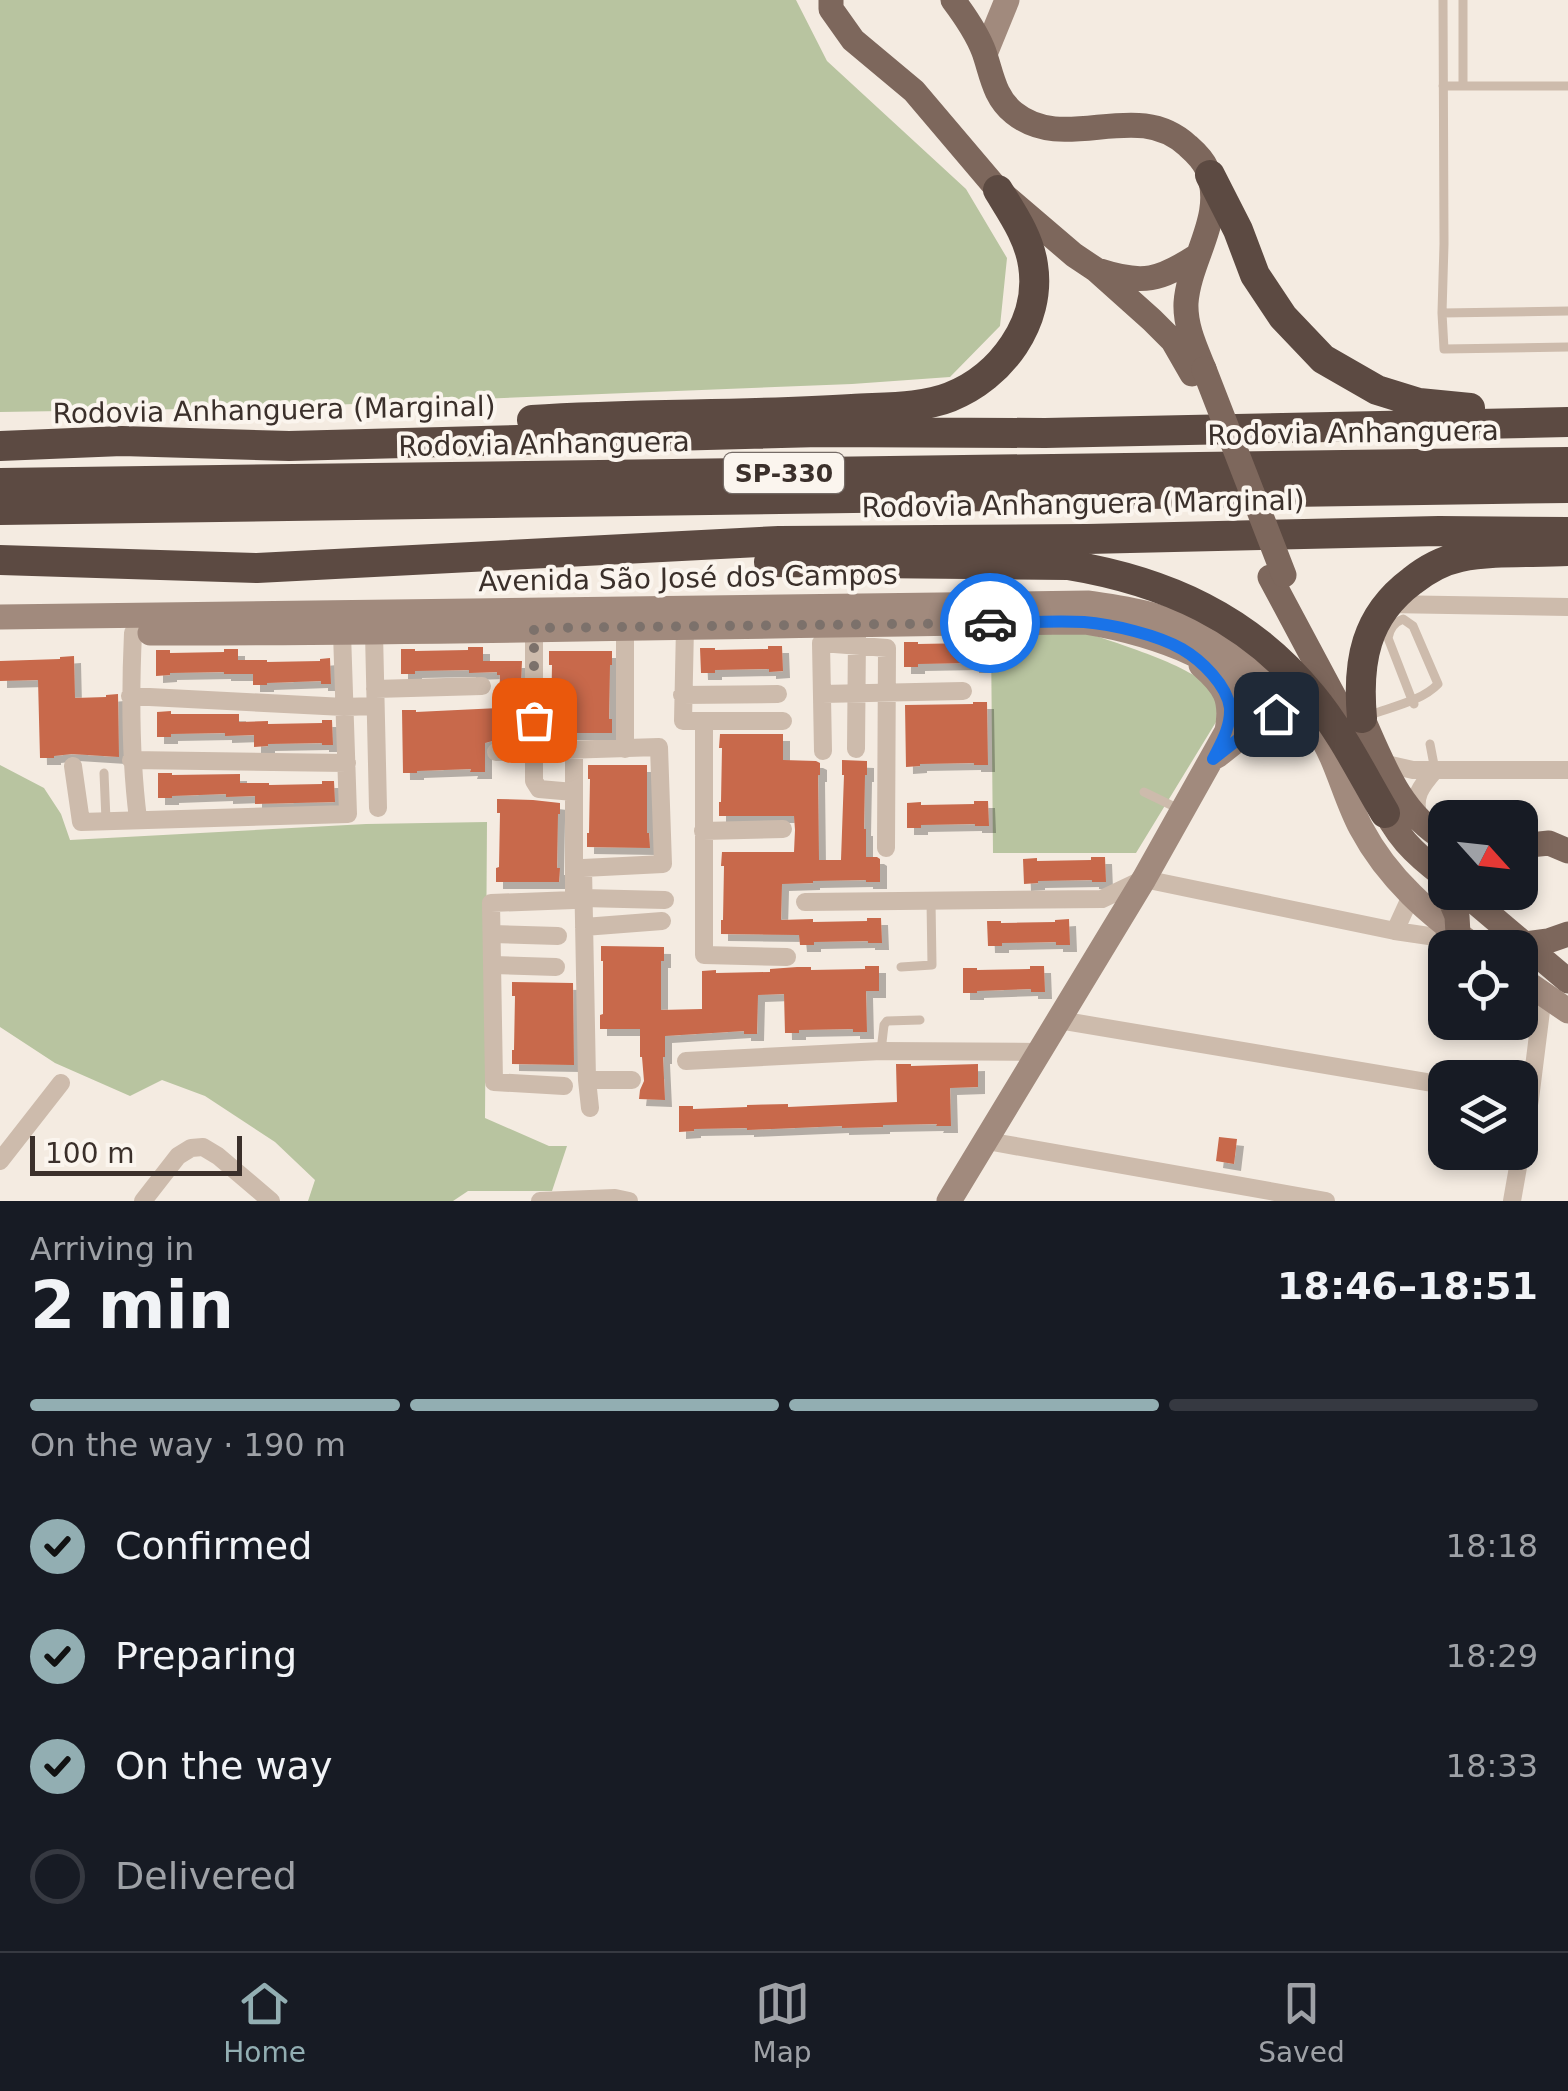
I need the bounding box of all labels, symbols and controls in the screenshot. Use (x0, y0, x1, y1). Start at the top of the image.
street label: Rodovia Anhanguera (Marginal) (52, 390, 496, 430)
street label: Rodovia Anhanguera (1207, 414, 1499, 452)
street label: Rodovia Anhanguera (398, 425, 690, 463)
road number: SP-330 (724, 453, 844, 493)
street label: Rodovia Anhanguera (Marginal) (861, 484, 1305, 524)
street label: Avenida São José dos Campos (478, 558, 898, 598)
courier (940, 573, 1040, 673)
icon: car (963, 596, 1018, 651)
pin (1234, 672, 1319, 757)
pin (492, 678, 577, 763)
icon: home (1249, 687, 1304, 742)
icon: bag (507, 693, 562, 748)
north arrow (1428, 800, 1538, 910)
map controls (1428, 800, 1538, 1170)
button: locate (1428, 930, 1538, 1040)
button: layers (1428, 1060, 1538, 1170)
scale bar (30, 1131, 242, 1176)
text: 100 m (45, 1137, 135, 1170)
text: Arriving in (30, 1230, 194, 1268)
text: 18:46–18:51 (1277, 1264, 1538, 1308)
text: 2 min (30, 1268, 234, 1343)
text: On the way · 190 m (30, 1426, 346, 1464)
icon: check (30, 1519, 85, 1574)
text: Confirmed (115, 1524, 312, 1568)
text: 18:18 (1446, 1527, 1538, 1565)
icon: check (30, 1629, 85, 1684)
text: Preparing (115, 1634, 297, 1678)
text: 18:29 (1446, 1637, 1538, 1675)
icon: check (30, 1739, 85, 1794)
text: On the way (115, 1744, 332, 1788)
text: 18:33 (1446, 1747, 1538, 1785)
text: Delivered (115, 1854, 297, 1898)
tab: Home (223, 1976, 306, 2069)
tab: Map (753, 1976, 812, 2069)
tab: Saved (1258, 1976, 1345, 2069)

